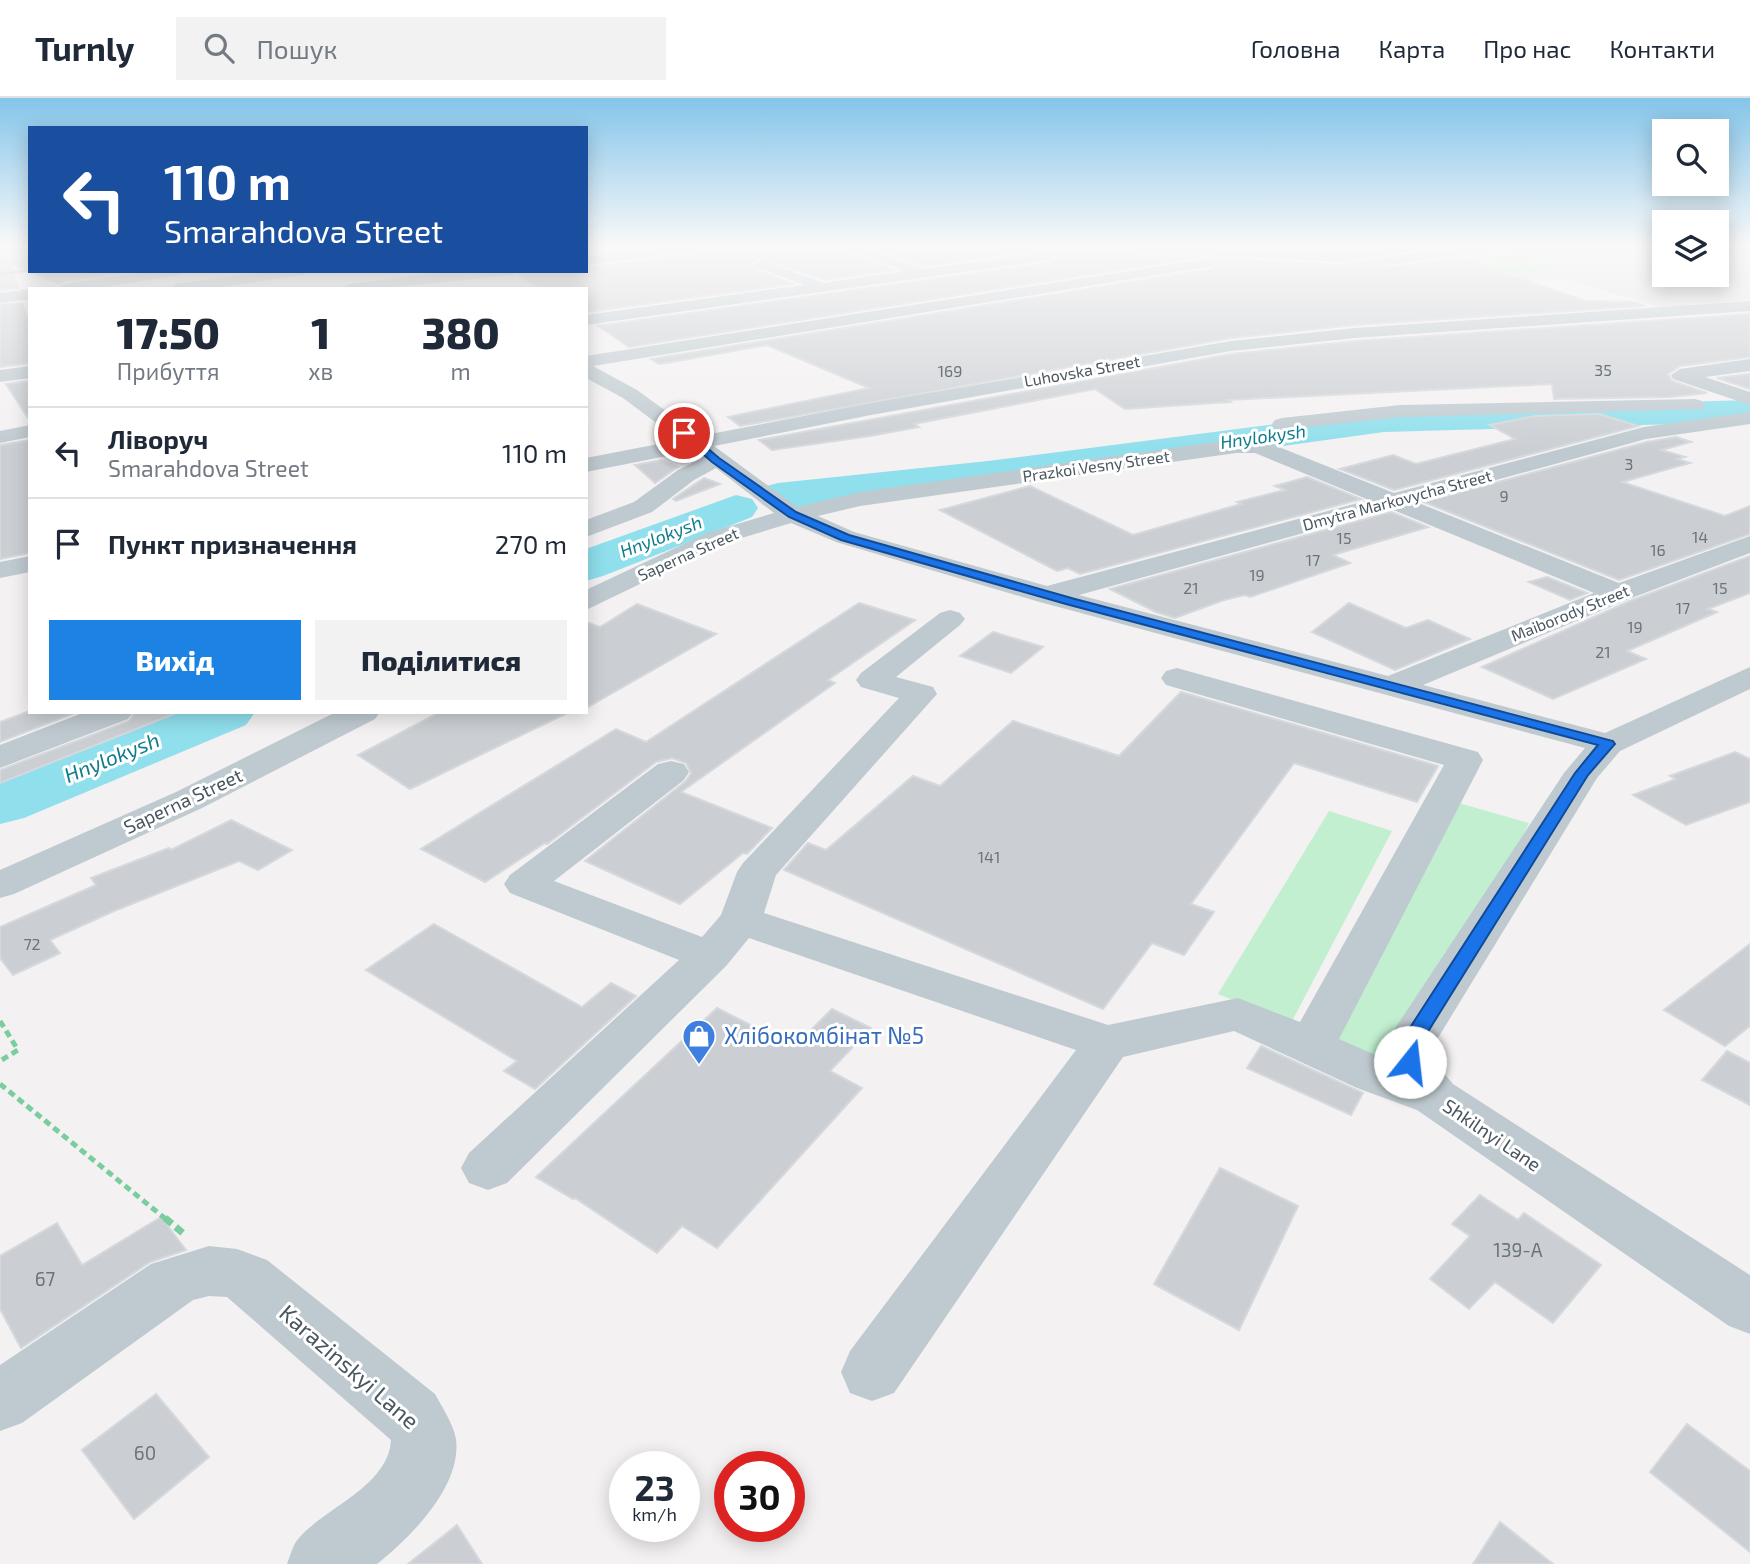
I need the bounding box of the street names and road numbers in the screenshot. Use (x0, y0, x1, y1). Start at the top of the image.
street label: Luhovska Street (1023, 351, 1141, 390)
street label: Prazkoi Vesny Street (1021, 446, 1171, 485)
street label: Dmytra Markovycha Street (1300, 465, 1493, 534)
street label: Saperna Street (635, 523, 741, 584)
street label: Maiborody Street (1508, 580, 1632, 645)
street label: Saperna Street (120, 763, 246, 838)
street label: Shkilnyi Lane (1439, 1093, 1546, 1176)
street label: Karazinskyi Lane (274, 1298, 425, 1434)

